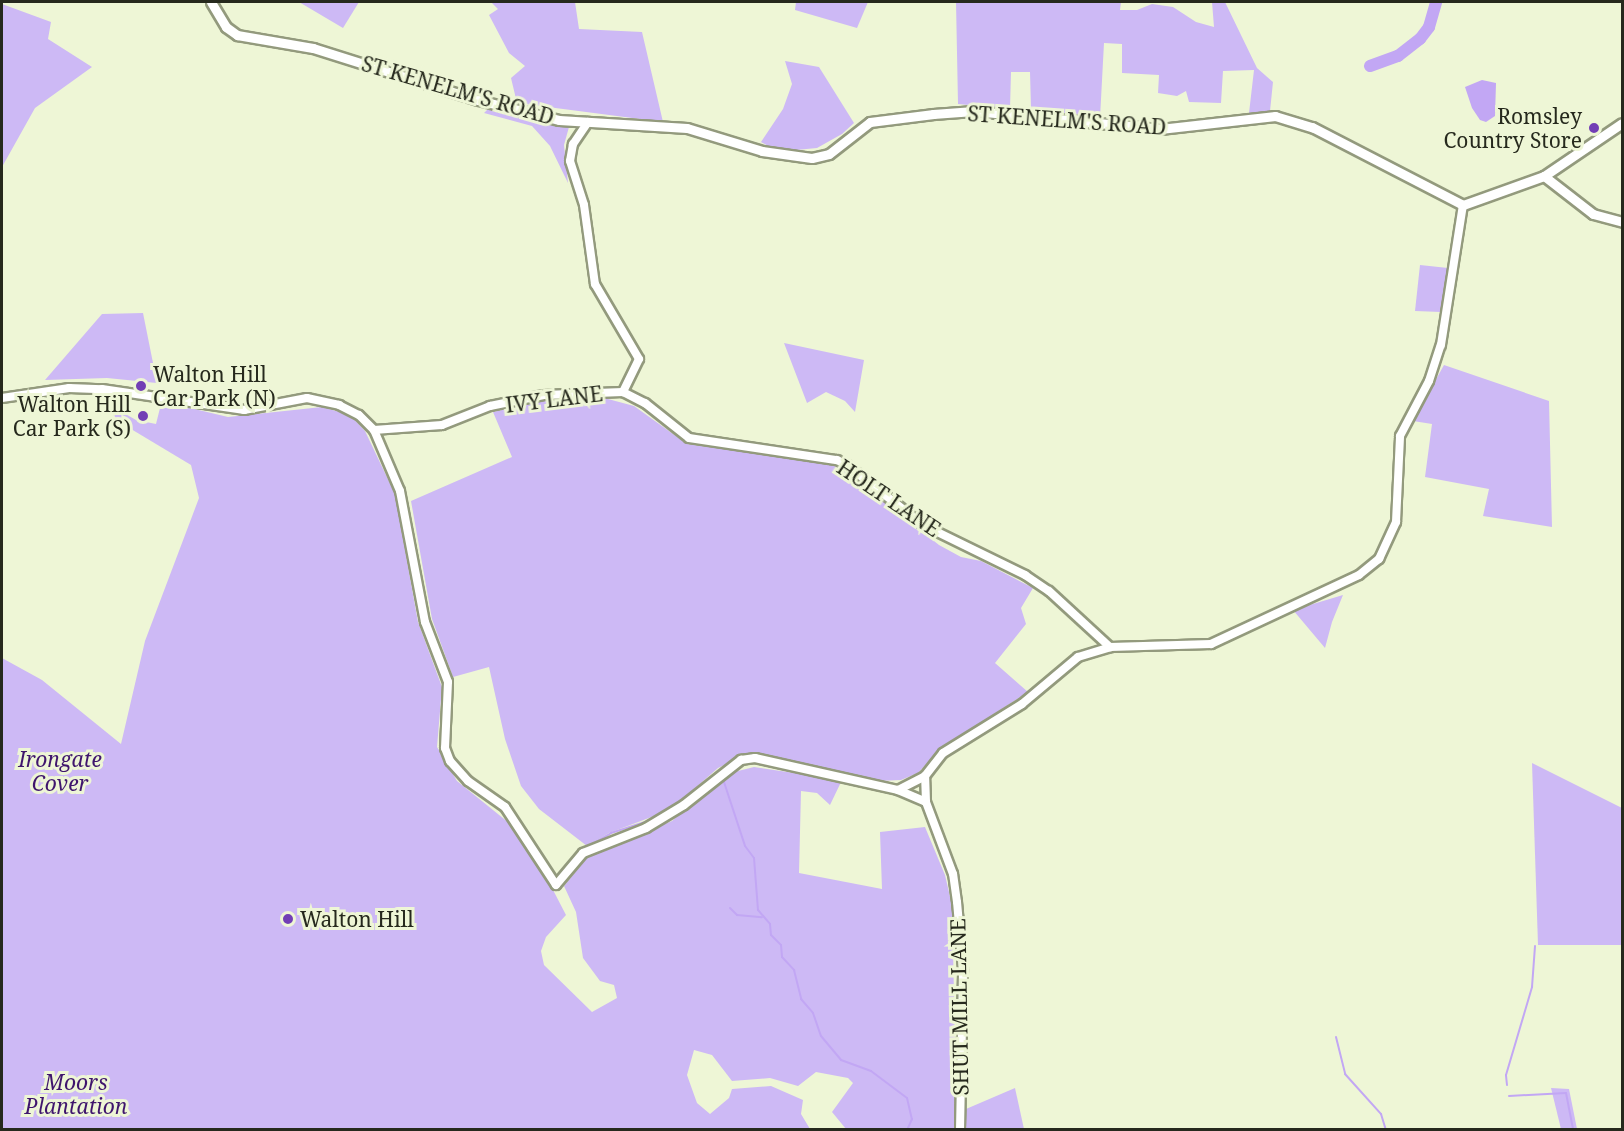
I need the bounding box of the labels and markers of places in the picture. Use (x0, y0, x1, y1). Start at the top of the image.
place label: Romsley Country Store (1443, 103, 1582, 153)
marker: Romsley Country Store (1587, 121, 1601, 135)
place label: Walton Hill Car Park (N) (153, 361, 276, 411)
marker: Walton Hill Car Park (N) (134, 379, 148, 393)
place label: Walton Hill Car Park (S) (13, 391, 131, 441)
marker: Walton Hill Car Park (S) (136, 409, 150, 423)
place label: Walton Hill (300, 906, 414, 932)
marker: Walton Hill (281, 912, 295, 926)

